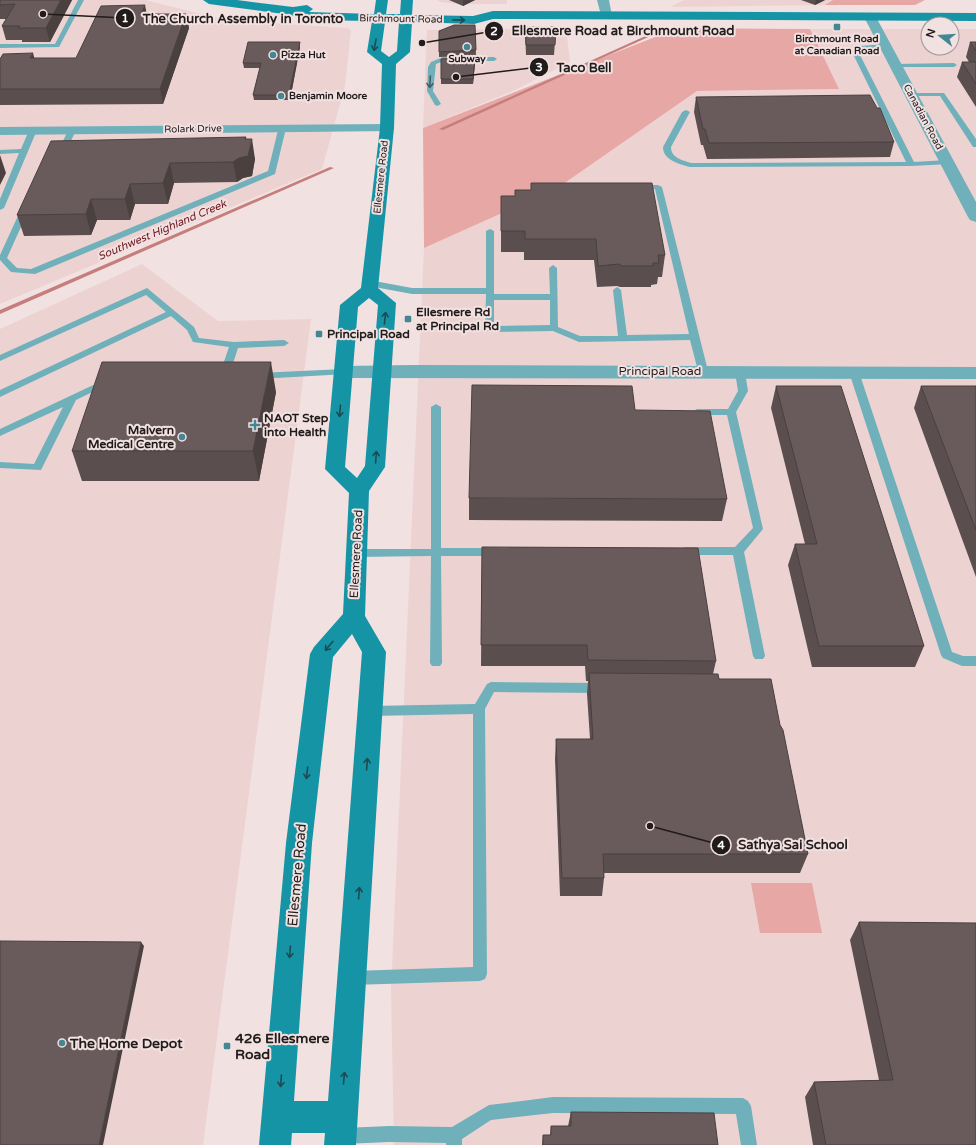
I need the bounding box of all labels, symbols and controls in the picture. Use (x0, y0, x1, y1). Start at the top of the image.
callout: The Church Assembly in Toronto (115, 6, 351, 31)
text: 1 (121, 11, 129, 25)
text: The Church Assembly in Toronto (142, 11, 343, 27)
street label: Birchmount Road (359, 12, 443, 26)
one-way arrow (452, 16, 465, 24)
north arrow (920, 16, 960, 56)
callout: Ellesmere Road at Birchmount Road (484, 18, 743, 43)
marker: Birchmount Road at Canadian Road (832, 22, 842, 32)
text: Ellesmere Road at Birchmount Road (511, 23, 735, 39)
text: 2 (490, 24, 498, 38)
text: N (923, 27, 938, 39)
place label: Birchmount Road at Canadian Road (795, 33, 879, 57)
one-way arrow (371, 38, 379, 51)
marker: Subway (462, 42, 472, 52)
place label: Pizza Hut (281, 49, 326, 61)
marker: Pizza Hut (268, 50, 278, 60)
place label: Subway (448, 53, 486, 65)
callout: Taco Bell (529, 55, 620, 80)
text: 3 (535, 60, 543, 74)
text: Taco Bell (555, 60, 612, 76)
one-way arrow (426, 75, 434, 88)
street label: Canadian Road (901, 82, 945, 152)
place label: Benjamin Moore (289, 90, 368, 102)
marker: Benjamin Moore (276, 91, 286, 101)
street label: Rolark Drive (164, 122, 222, 136)
street label: Ellesmere Road (371, 140, 391, 214)
water label: Southwest Highland Creek (96, 197, 229, 263)
place label: Ellesmere Rd at Principal Rd (416, 305, 499, 334)
one-way arrow (382, 312, 389, 325)
marker: Ellesmere Rd at Principal Rd (403, 314, 413, 324)
place label: Principal Road (327, 327, 410, 342)
marker: Principal Road (314, 329, 324, 339)
street label: Principal Road (619, 364, 701, 378)
one-way arrow (337, 404, 344, 417)
place label: NAOT Step into Health (264, 411, 329, 439)
marker: NAOT Step into Health (249, 419, 261, 431)
place label: Malvern Medical Centre (88, 423, 174, 451)
marker: Malvern Medical Centre (177, 432, 187, 442)
one-way arrow (372, 451, 380, 464)
street label: Ellesmere Road (347, 509, 365, 599)
one-way arrow (324, 641, 333, 652)
one-way arrow (363, 758, 370, 771)
one-way arrow (303, 766, 311, 779)
street label: Ellesmere Road (284, 823, 310, 927)
callout: Sathya Sai School (711, 832, 856, 857)
text: Sathya Sai School (738, 837, 848, 853)
text: 4 (717, 838, 725, 852)
one-way arrow (355, 887, 362, 900)
one-way arrow (287, 945, 294, 958)
place label: 426 Ellesmere Road (235, 1030, 329, 1063)
place label: The Home Depot (69, 1035, 183, 1052)
marker: The Home Depot (57, 1038, 67, 1048)
marker: 426 Ellesmere Road (222, 1041, 232, 1051)
one-way arrow (341, 1072, 348, 1085)
one-way arrow (277, 1074, 284, 1087)

